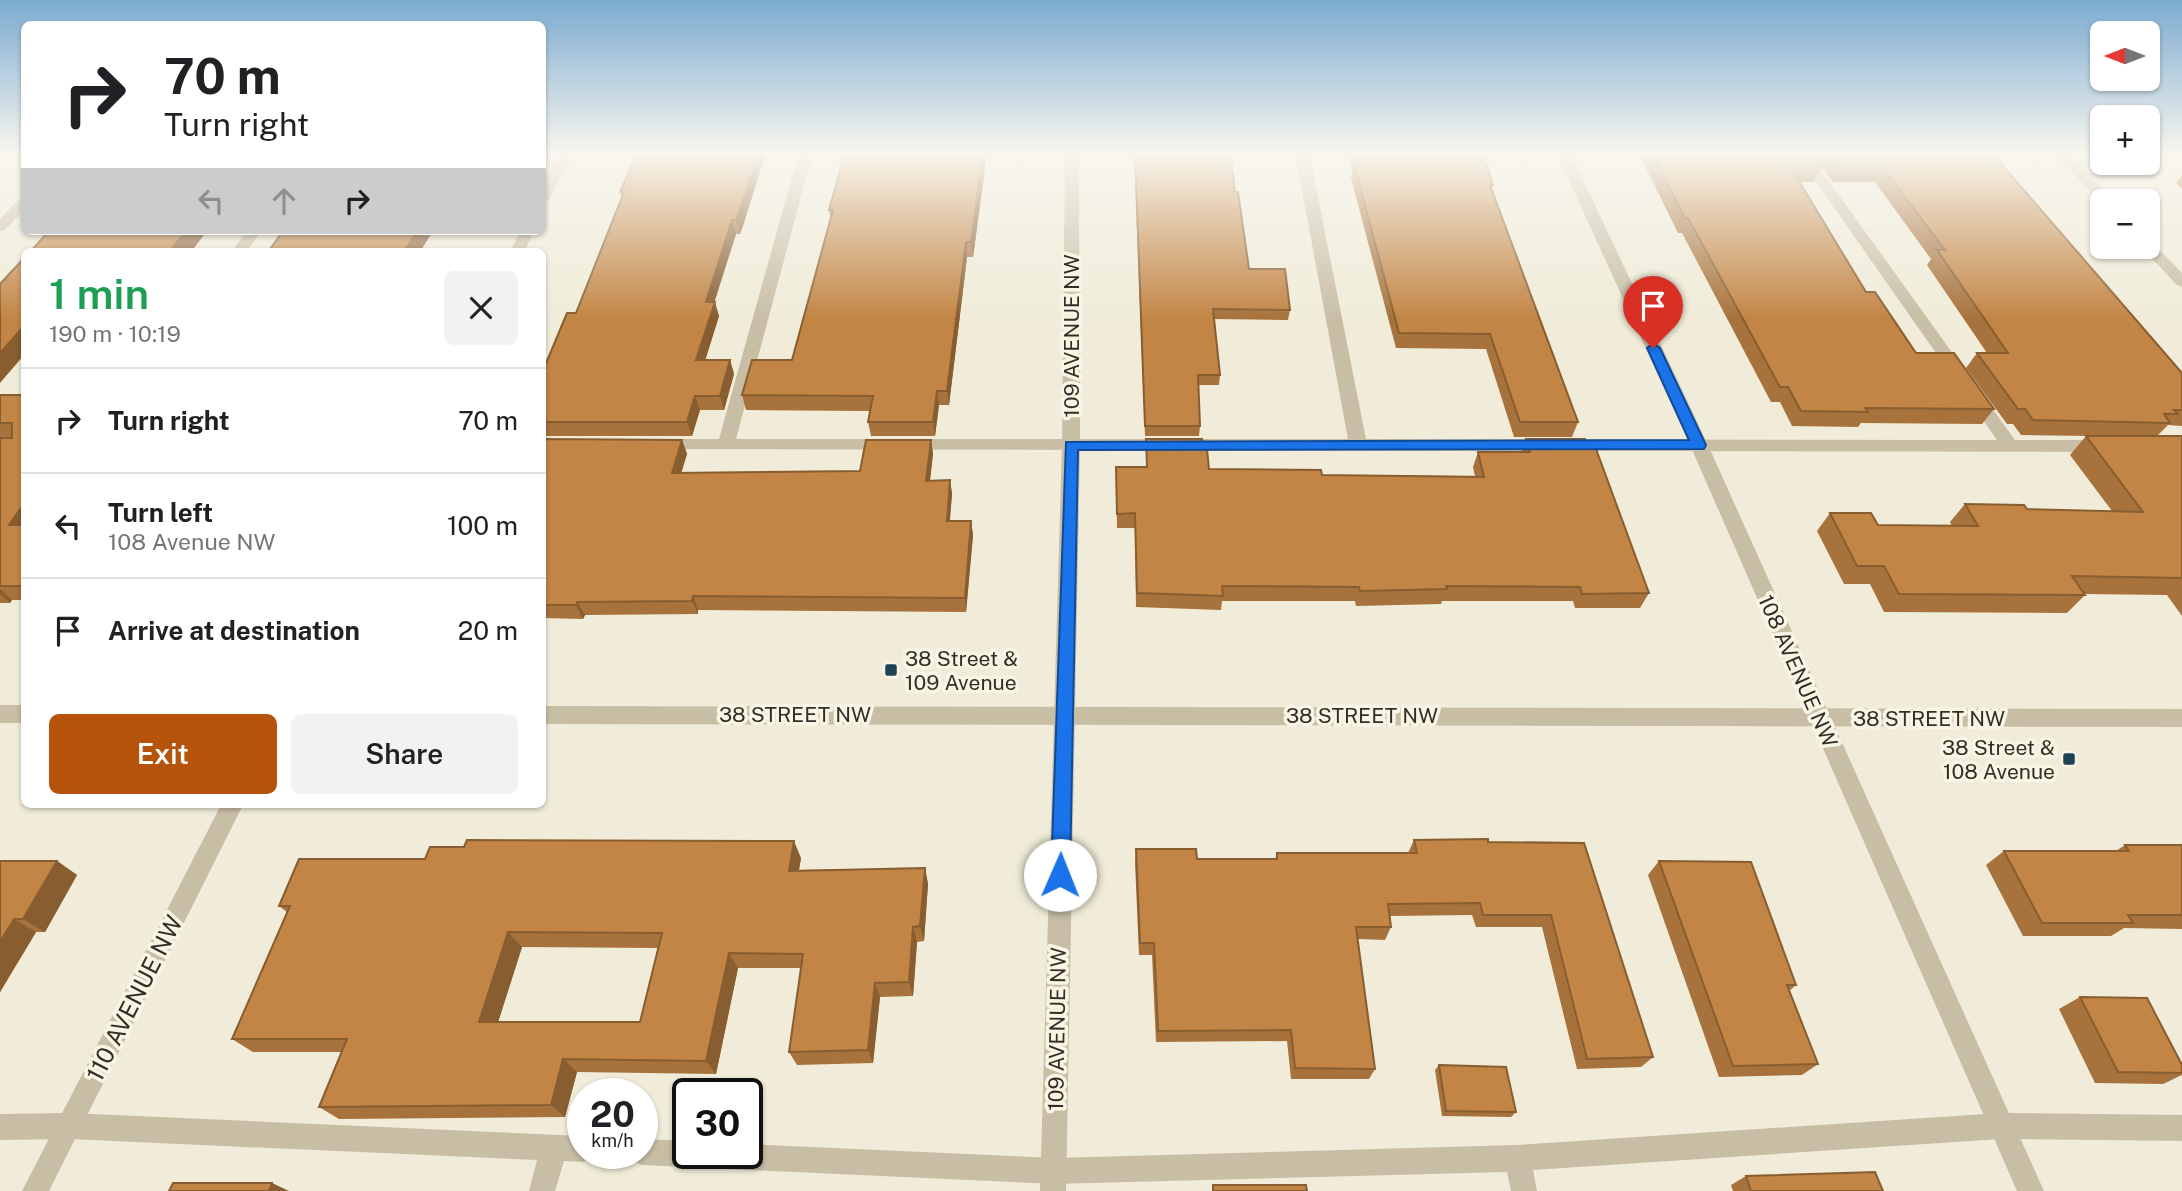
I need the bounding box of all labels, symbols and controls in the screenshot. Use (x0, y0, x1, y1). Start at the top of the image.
north arrow (2090, 21, 2160, 91)
map controls (2090, 21, 2160, 259)
text: 70 m (164, 47, 281, 105)
icon: right (49, 49, 140, 140)
button: + (2090, 105, 2160, 175)
text: Turn right (164, 106, 309, 143)
icon: left (192, 182, 230, 220)
icon: ahead (265, 182, 303, 220)
icon: right (338, 182, 376, 220)
button: − (2090, 189, 2160, 259)
street label: 109 AVENUE NW (1059, 254, 1084, 418)
text: 1 min (49, 269, 149, 318)
button: close (444, 271, 518, 345)
pin (1623, 276, 1683, 348)
icon: arrive (1634, 287, 1672, 325)
text: 190 m · 10:19 (49, 320, 181, 347)
icon: right (49, 402, 87, 440)
text: Turn right (108, 405, 230, 436)
text: 70 m (458, 405, 518, 436)
text: Turn left (108, 497, 213, 528)
icon: left (49, 507, 87, 545)
text: 100 m (447, 510, 518, 541)
text: 108 Avenue NW (108, 528, 275, 555)
street label: 108 AVENUE NW (1753, 591, 1843, 751)
icon: arrive (49, 612, 87, 650)
text: Arrive at destination (108, 615, 360, 646)
text: 20 m (458, 615, 518, 646)
place label: 38 Street & 109 Avenue (905, 646, 1018, 695)
marker: 38 Street & 109 Avenue (883, 662, 899, 678)
street label: 38 STREET NW (719, 702, 871, 727)
street label: 38 STREET NW (1286, 703, 1438, 728)
street label: 38 STREET NW (1853, 706, 2005, 731)
button: Exit (49, 714, 277, 794)
button: Share (291, 714, 518, 794)
place label: 38 Street & 108 Avenue (1942, 735, 2055, 784)
marker: 38 Street & 108 Avenue (2061, 751, 2077, 767)
position arrow (1023, 838, 1097, 912)
street label: 110 AVENUE NW (80, 910, 188, 1085)
street label: 109 AVENUE NW (1043, 947, 1071, 1111)
speed limit sign: 30 (672, 1078, 763, 1169)
text: 20 (590, 1094, 635, 1135)
text: km/h (591, 1130, 634, 1151)

